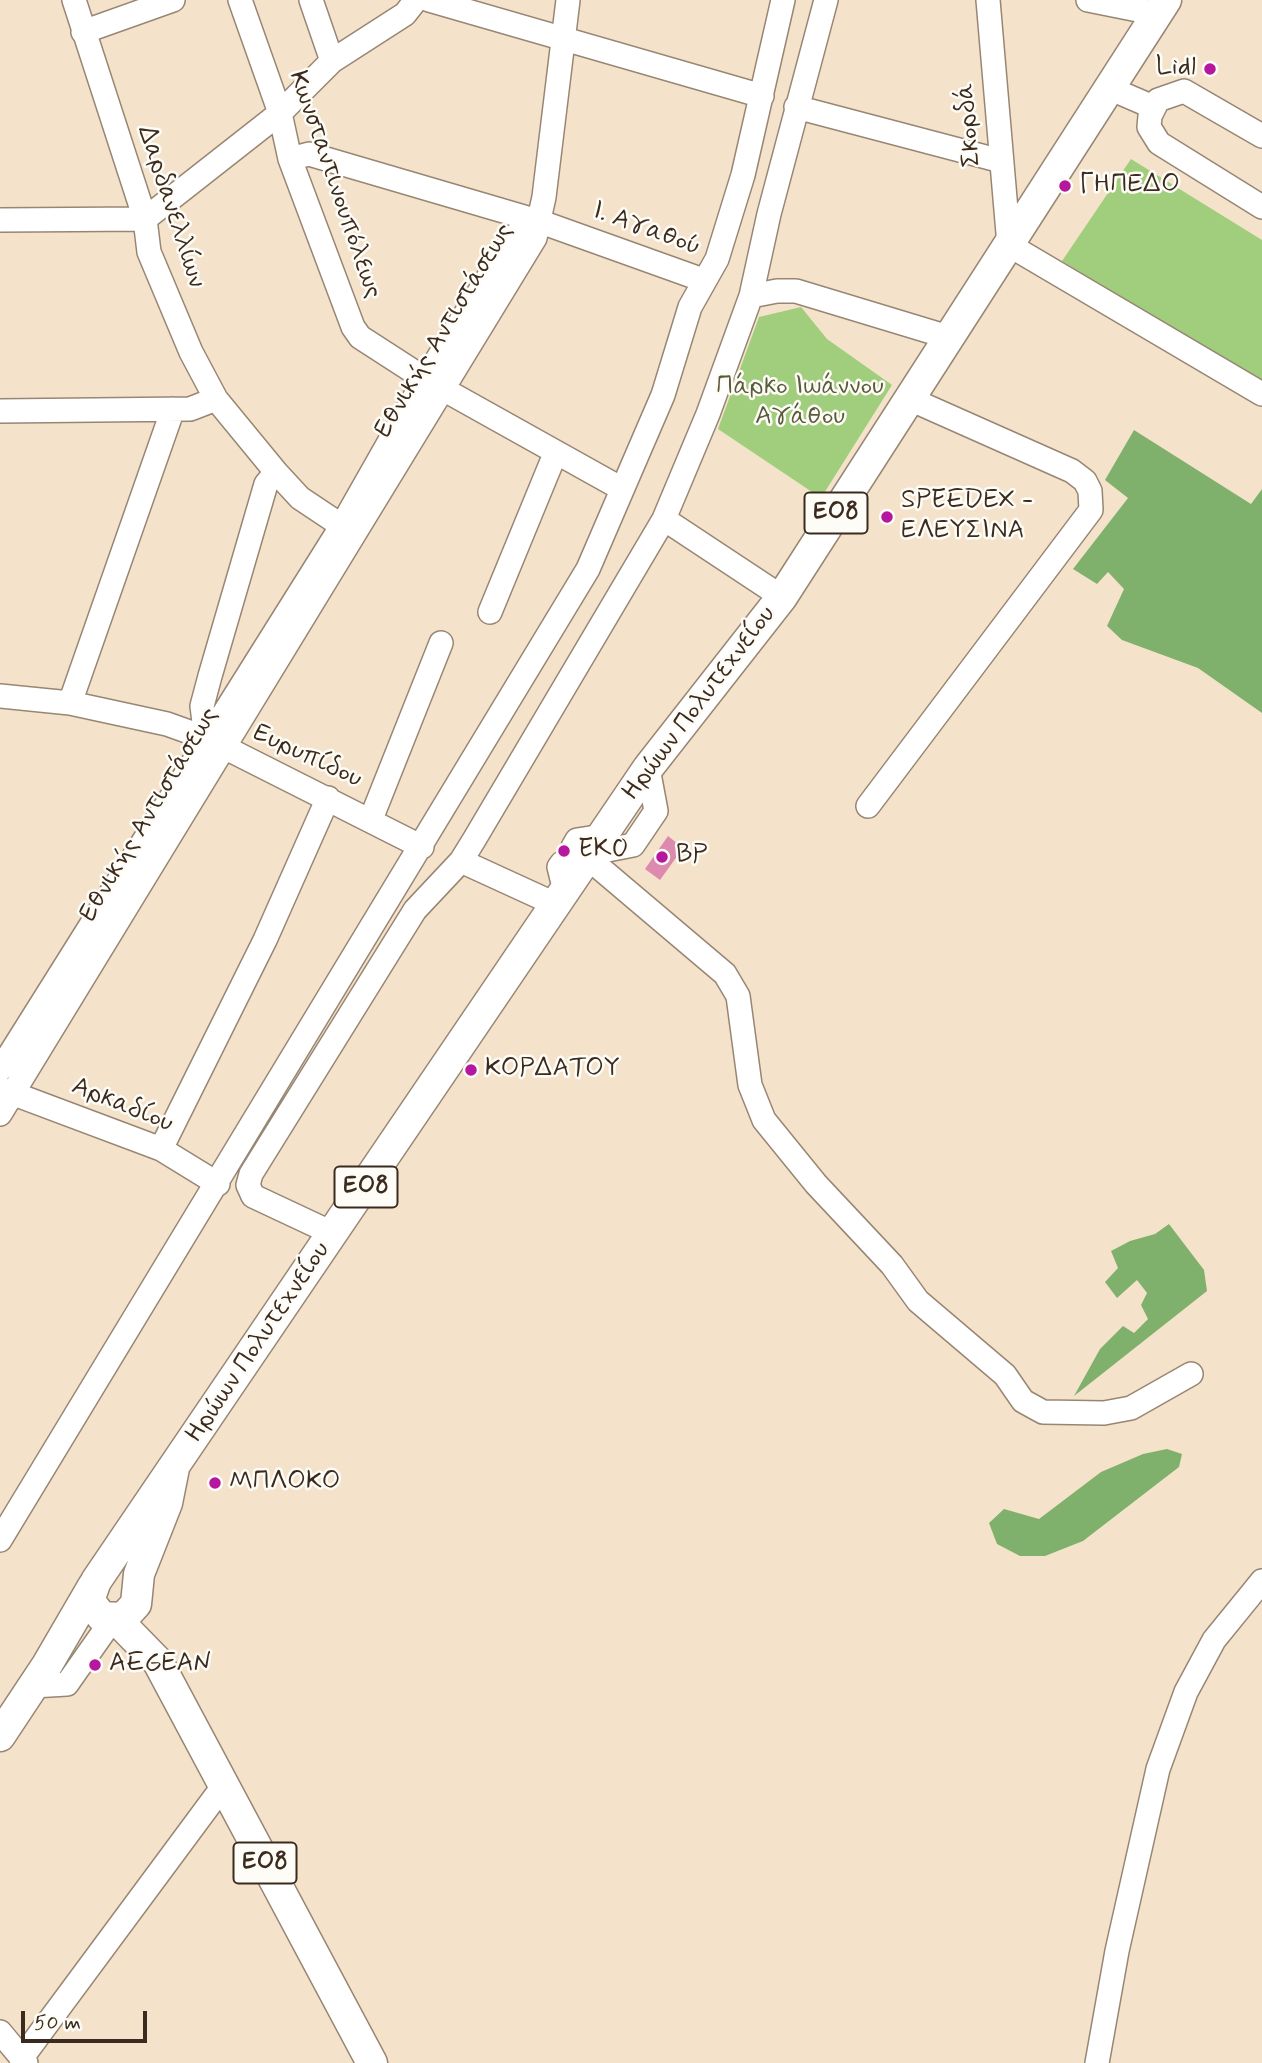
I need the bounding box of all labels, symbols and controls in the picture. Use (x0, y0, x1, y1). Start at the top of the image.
place label: Lidl (1156, 53, 1196, 85)
marker: Lidl (1202, 61, 1218, 77)
street label: Κωνσταντινουπόλεως (280, 67, 388, 303)
street label: Σκορδά (951, 82, 989, 168)
street label: Δαρδανελλίων (129, 122, 211, 292)
place label: ΓΗΠΕΔΟ (1079, 170, 1180, 202)
marker: ΓΗΠΕΔΟ (1057, 178, 1073, 194)
street label: Ι. Αγαθού (588, 196, 704, 264)
street label: Εθνικής Αντιστάσεως (369, 218, 521, 444)
park label: Πάρκο Ιωάννου Αγάθου (716, 372, 884, 434)
place label: SPEEDEX - ΕΛΕΥΣΙΝΑ (901, 486, 1033, 548)
road number: ΕΟ8 (804, 492, 868, 534)
marker: SPEEDEX - ΕΛΕΥΣΙΝΑ (879, 509, 895, 525)
street label: Ηρώων Πολυτεχνείου (617, 600, 783, 808)
street label: Εθνικής Αντιστάσεως (74, 702, 226, 928)
street label: Ευρυπίδου (248, 718, 366, 796)
place label: EKO (578, 835, 629, 867)
place label: BP (676, 841, 707, 873)
marker: EKO (556, 843, 572, 859)
marker: BP (654, 849, 670, 865)
place label: ΚΟΡΔΑΤΟΥ (485, 1054, 620, 1086)
marker: ΚΟΡΔΑΤΟΥ (463, 1062, 479, 1078)
street label: Αρκαδίου (67, 1072, 177, 1140)
road number: ΕΟ8 (334, 1167, 398, 1208)
street label: Ηρώων Πολυτεχνείου (180, 1237, 338, 1449)
place label: ΜΠΛΟΚΟ (229, 1467, 341, 1499)
marker: ΜΠΛΟΚΟ (207, 1475, 223, 1491)
place label: AEGEAN (109, 1649, 212, 1681)
marker: AEGEAN (87, 1657, 103, 1673)
road number: ΕΟ8 (233, 1842, 296, 1884)
scale bar (24, 1996, 150, 2040)
text: 50 m (34, 2009, 81, 2037)

